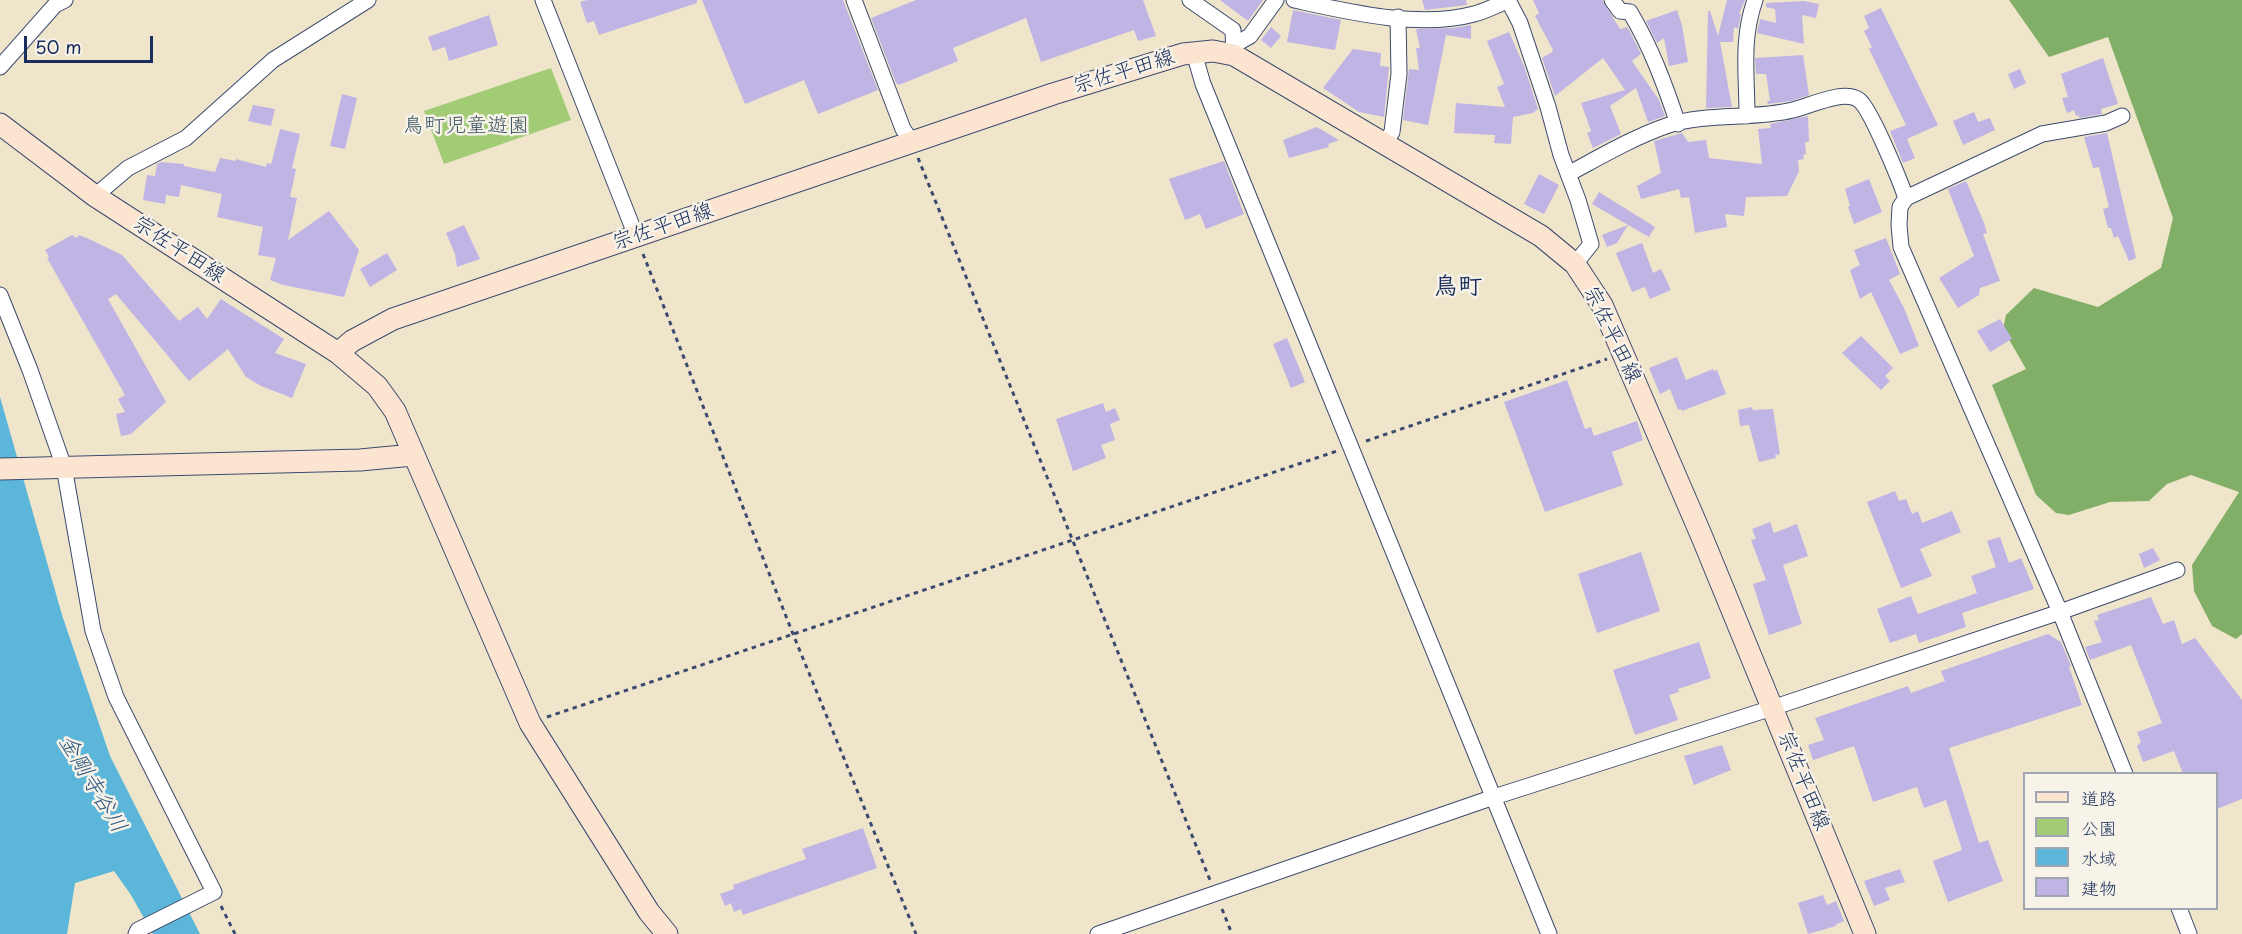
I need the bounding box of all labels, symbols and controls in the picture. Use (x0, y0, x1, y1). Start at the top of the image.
scale bar (27, 24, 156, 62)
text: 50 m (35, 33, 82, 60)
street label: 宗佐平田線 (1070, 45, 1178, 99)
park label: 鳥町児童遊園 (403, 113, 529, 139)
street label: 宗佐平田線 (609, 198, 717, 256)
street label: 宗佐平田線 (128, 211, 230, 289)
district label: 鳥町 (1434, 273, 1482, 301)
street label: 宗佐平田線 (1578, 282, 1646, 388)
street label: 宗佐平田線 (1772, 728, 1834, 834)
water label: 金剛寺谷川 (52, 730, 132, 838)
legend (2023, 772, 2218, 910)
text: 道路 (2081, 784, 2117, 811)
text: 公園 (2081, 814, 2117, 841)
text: 水域 (2081, 844, 2117, 871)
text: 建物 (2081, 874, 2117, 901)

